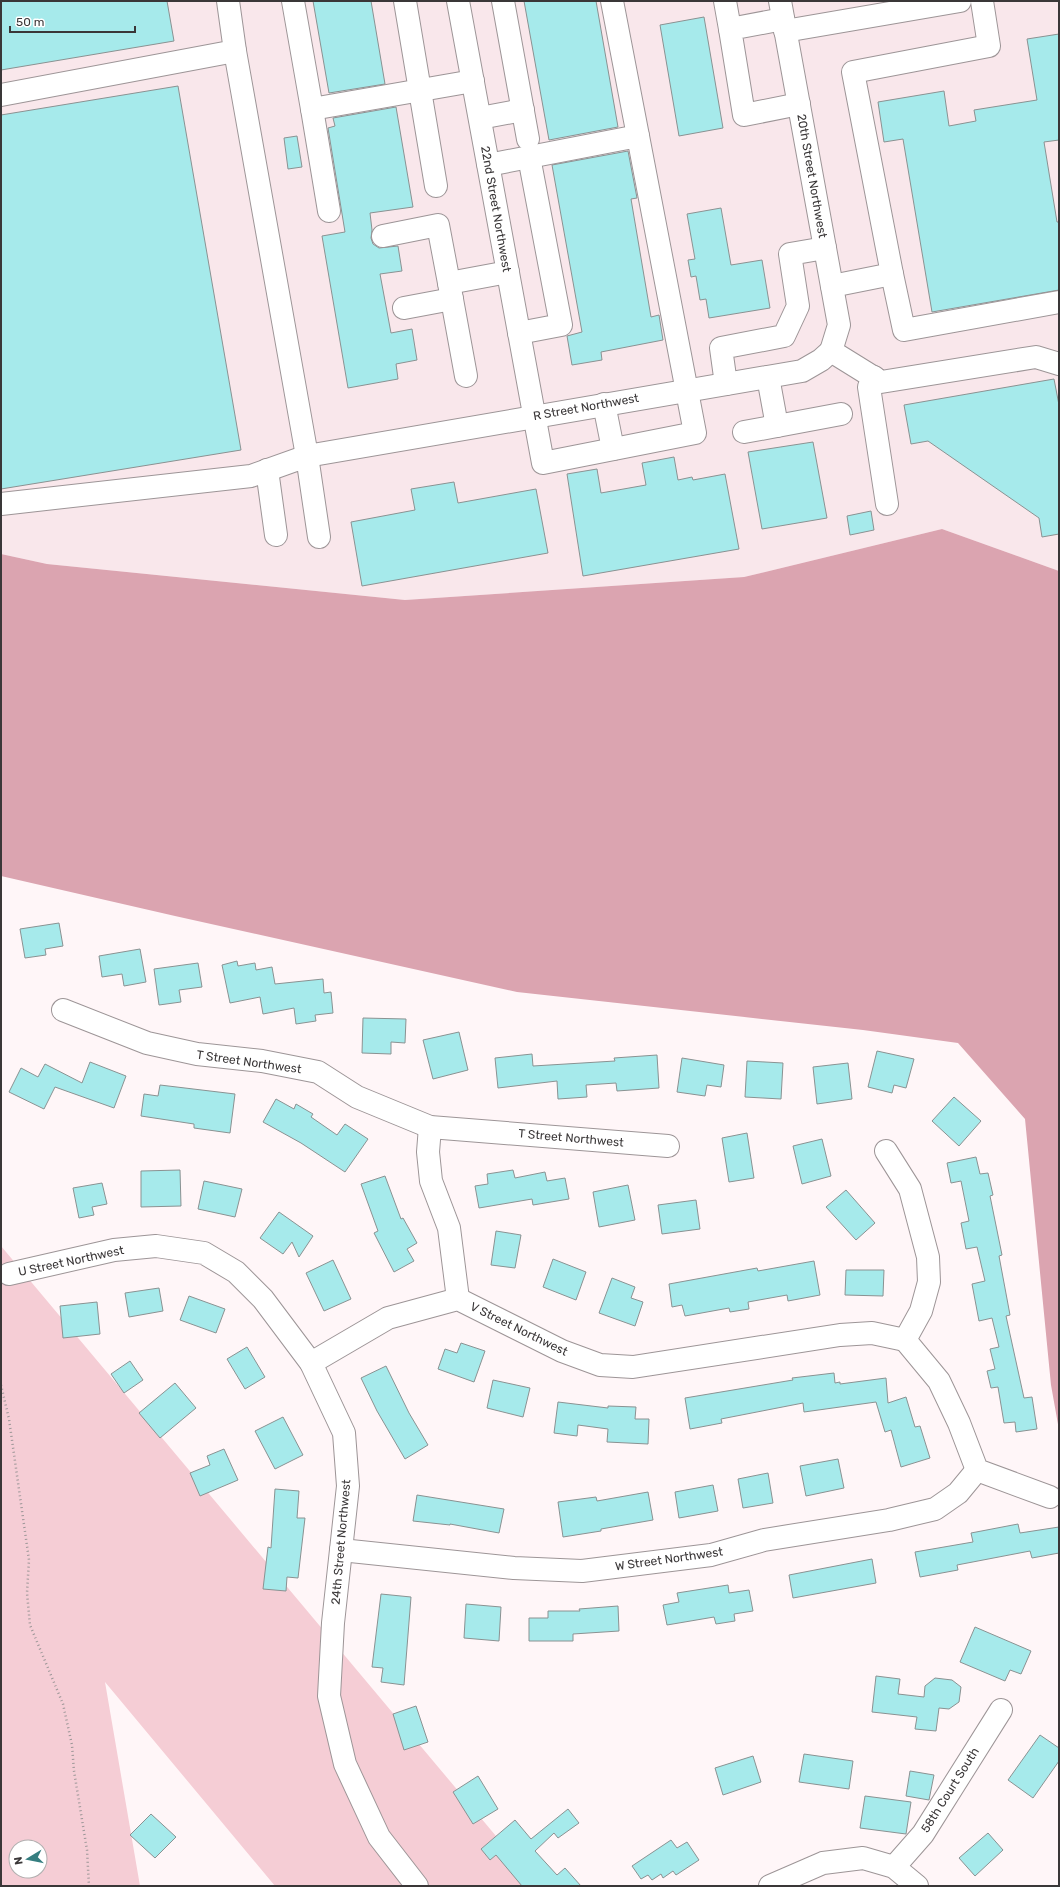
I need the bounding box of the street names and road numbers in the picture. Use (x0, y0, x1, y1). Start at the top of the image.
street label: 20th Street Northwest (794, 113, 830, 240)
street label: 22nd Street Northwest (478, 145, 514, 273)
street label: R Street Northwest (532, 391, 640, 423)
street label: T Street Northwest (196, 1048, 303, 1076)
street label: T Street Northwest (518, 1126, 625, 1150)
street label: U Street Northwest (17, 1243, 125, 1279)
street label: V Street Northwest (468, 1299, 570, 1359)
street label: 24th Street Northwest (329, 1479, 353, 1605)
street label: W Street Northwest (614, 1544, 724, 1573)
street label: 58th Court South (918, 1745, 982, 1835)

